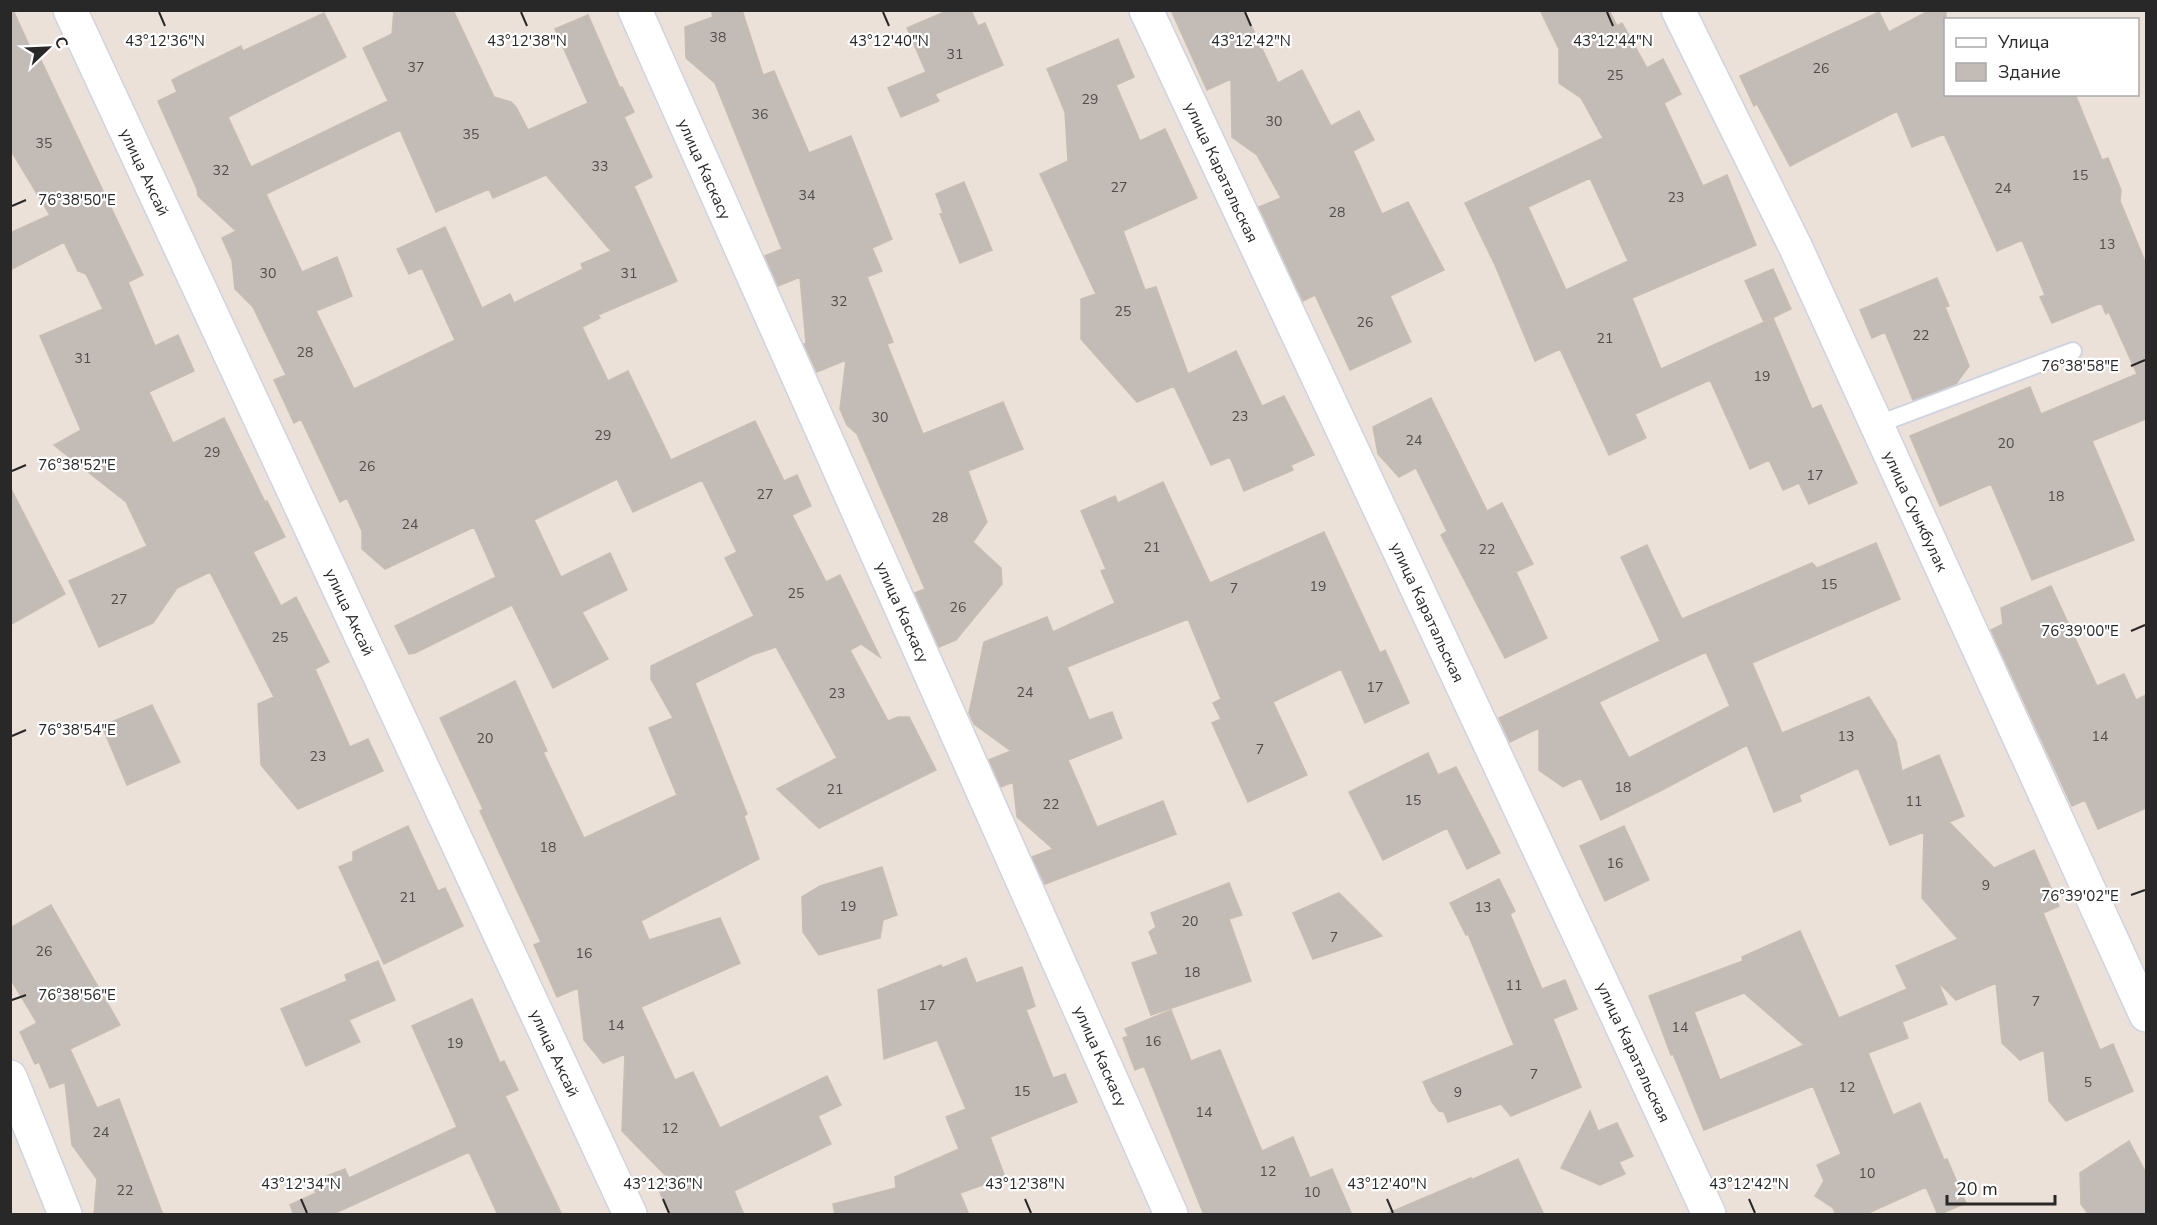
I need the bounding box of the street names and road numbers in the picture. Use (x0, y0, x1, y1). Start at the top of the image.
street label: улица Каратальская (1179, 99, 1263, 246)
street label: улица Каскасу (672, 116, 736, 224)
street label: улица Аксай (114, 125, 174, 220)
street label: улица Суыкбулак (1877, 447, 1953, 576)
street label: улица Каратальская (1385, 539, 1469, 686)
street label: улица Каскасу (870, 559, 934, 667)
street label: улица Аксай (319, 565, 379, 660)
street label: улица Каратальская (1591, 979, 1675, 1126)
street label: улица Каскасу (1068, 1003, 1132, 1111)
street label: улица Аксай (524, 1006, 584, 1101)

